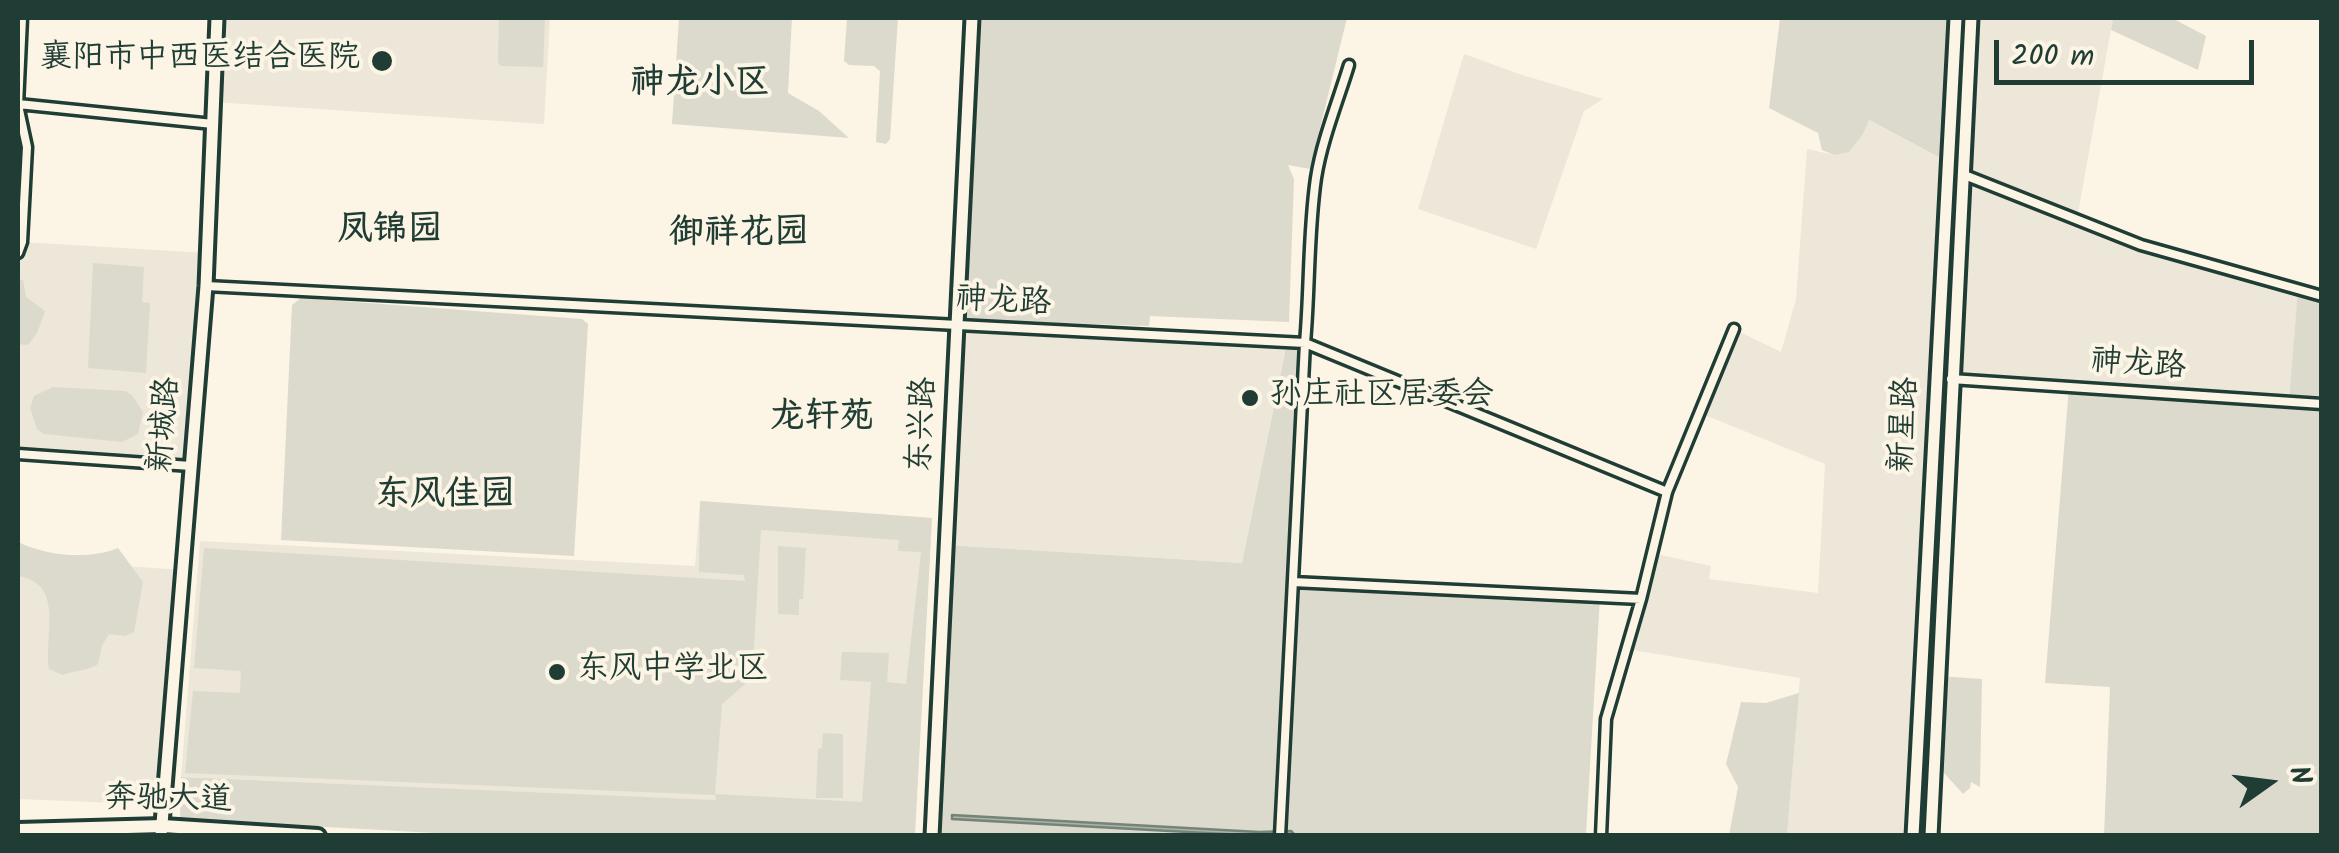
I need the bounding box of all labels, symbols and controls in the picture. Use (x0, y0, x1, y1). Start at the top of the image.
scale bar (1999, 20, 2259, 82)
text: 200 m (2011, 33, 2094, 81)
place label: 襄阳市中西医结合医院 (40, 42, 360, 80)
marker: 襄阳市中西医结合医院 (369, 48, 395, 74)
district label: 神龙小区 (630, 65, 770, 107)
district label: 凤锦园 (338, 212, 442, 254)
district label: 御祥花园 (669, 215, 809, 257)
street label: 神龙路 (954, 282, 1052, 326)
street label: 神龙路 (2089, 344, 2187, 390)
street label: 新城路 (144, 376, 190, 474)
street label: 东兴路 (903, 376, 947, 474)
street label: 新星路 (1885, 376, 1929, 474)
place label: 孙庄社区居委会 (1270, 379, 1494, 417)
marker: 孙庄社区居委会 (1239, 387, 1261, 409)
district label: 龙轩苑 (770, 399, 874, 441)
district label: 东风佳园 (375, 477, 515, 519)
place label: 东风中学北区 (577, 653, 769, 691)
marker: 东风中学北区 (546, 661, 568, 683)
north arrow (2219, 733, 2319, 833)
text: N (2275, 762, 2323, 790)
street label: 奔驰大道 (104, 782, 232, 822)

